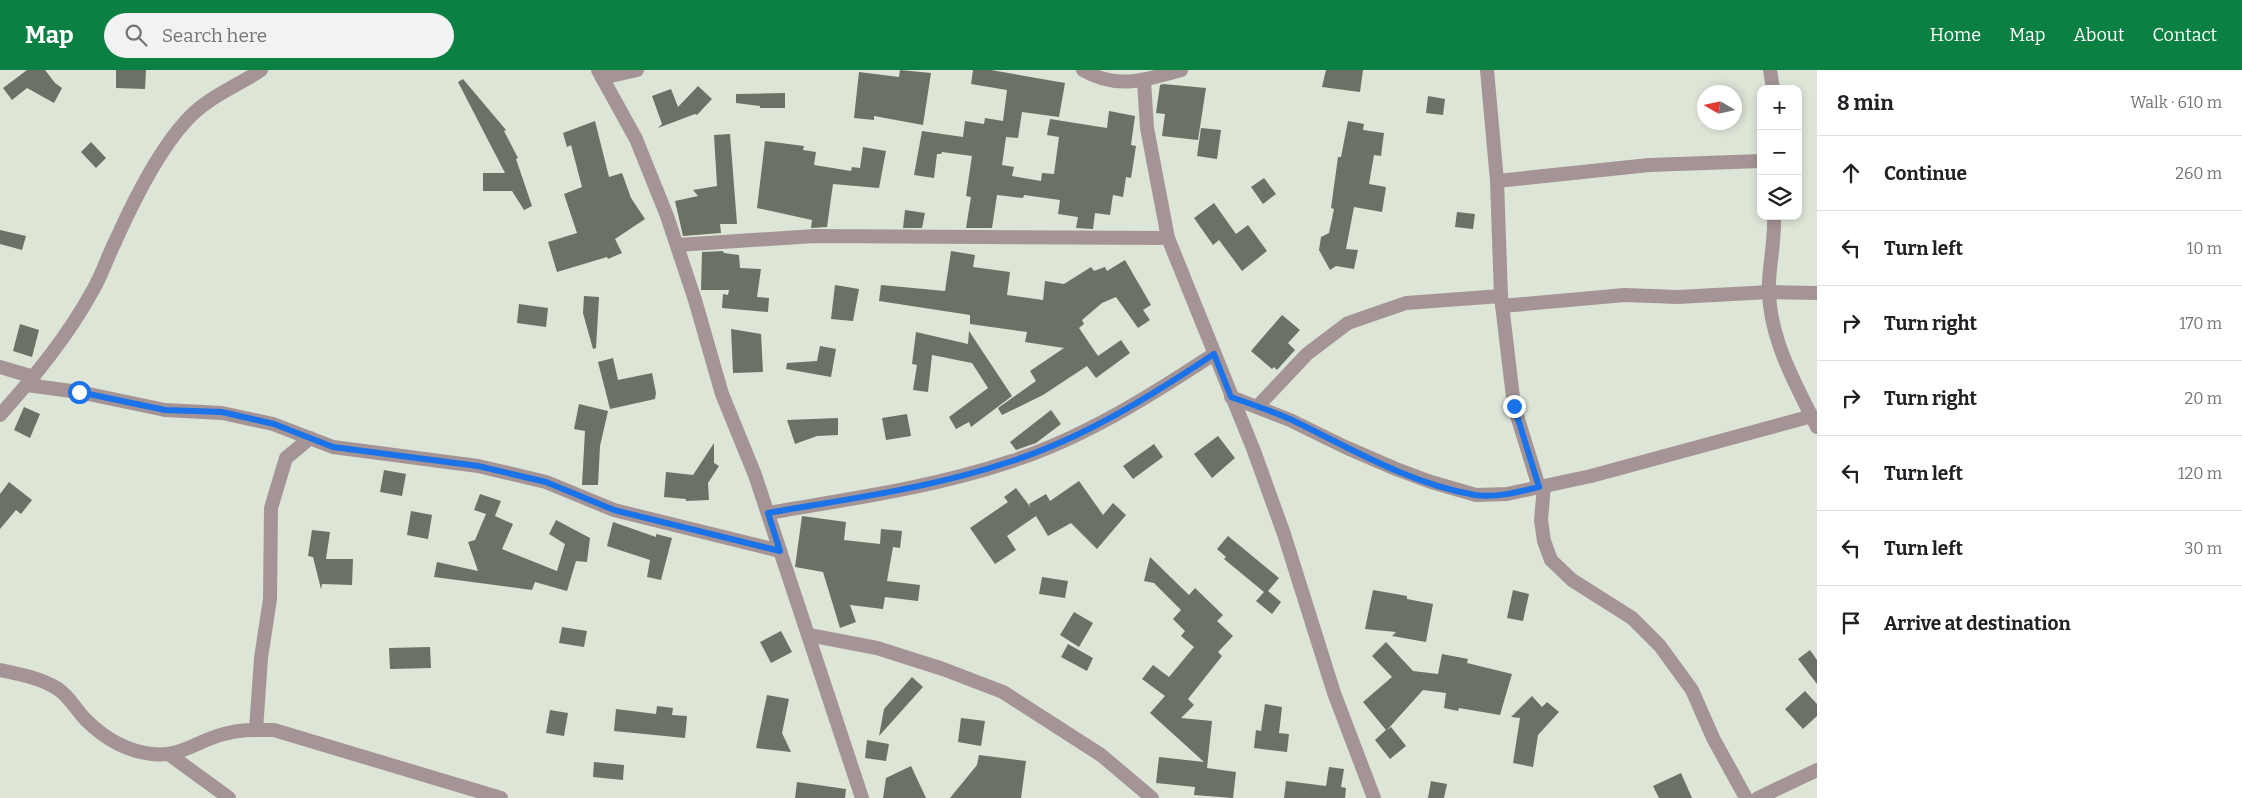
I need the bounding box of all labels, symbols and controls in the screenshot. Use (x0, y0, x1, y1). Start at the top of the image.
search box (104, 13, 454, 58)
text: Map (25, 21, 74, 49)
icon: search (122, 21, 150, 49)
text: Search here (162, 24, 267, 47)
text: Home (1930, 24, 1981, 46)
text: Map (2009, 24, 2045, 46)
text: About (2073, 24, 2124, 46)
text: Contact (2152, 24, 2217, 46)
north arrow (1697, 85, 1742, 130)
map controls (1757, 85, 1802, 220)
button: + (1757, 85, 1802, 130)
text: 8 min (1837, 90, 1894, 116)
text: Walk · 610 m (2130, 93, 2222, 112)
button: − (1757, 130, 1802, 175)
icon: ahead (1837, 159, 1865, 187)
text: Continue (1884, 162, 1967, 185)
text: 260 m (2175, 164, 2222, 183)
button: layers (1757, 175, 1802, 220)
icon: left (1837, 234, 1865, 262)
text: Turn left (1884, 237, 1963, 260)
text: 10 m (2187, 239, 2222, 258)
icon: right (1837, 309, 1865, 337)
text: Turn right (1884, 312, 1977, 335)
text: 170 m (2179, 314, 2222, 333)
route start (68, 381, 91, 404)
icon: right (1837, 384, 1865, 412)
text: Turn right (1884, 387, 1977, 410)
text: 20 m (2185, 389, 2222, 408)
route end (1503, 395, 1526, 418)
icon: left (1837, 459, 1865, 487)
text: Turn left (1884, 462, 1963, 485)
text: 120 m (2178, 464, 2222, 483)
icon: left (1837, 534, 1865, 562)
text: Turn left (1884, 537, 1963, 560)
text: 30 m (2184, 539, 2222, 558)
icon: arrive (1837, 609, 1865, 637)
text: Arrive at destination (1884, 612, 2071, 635)

